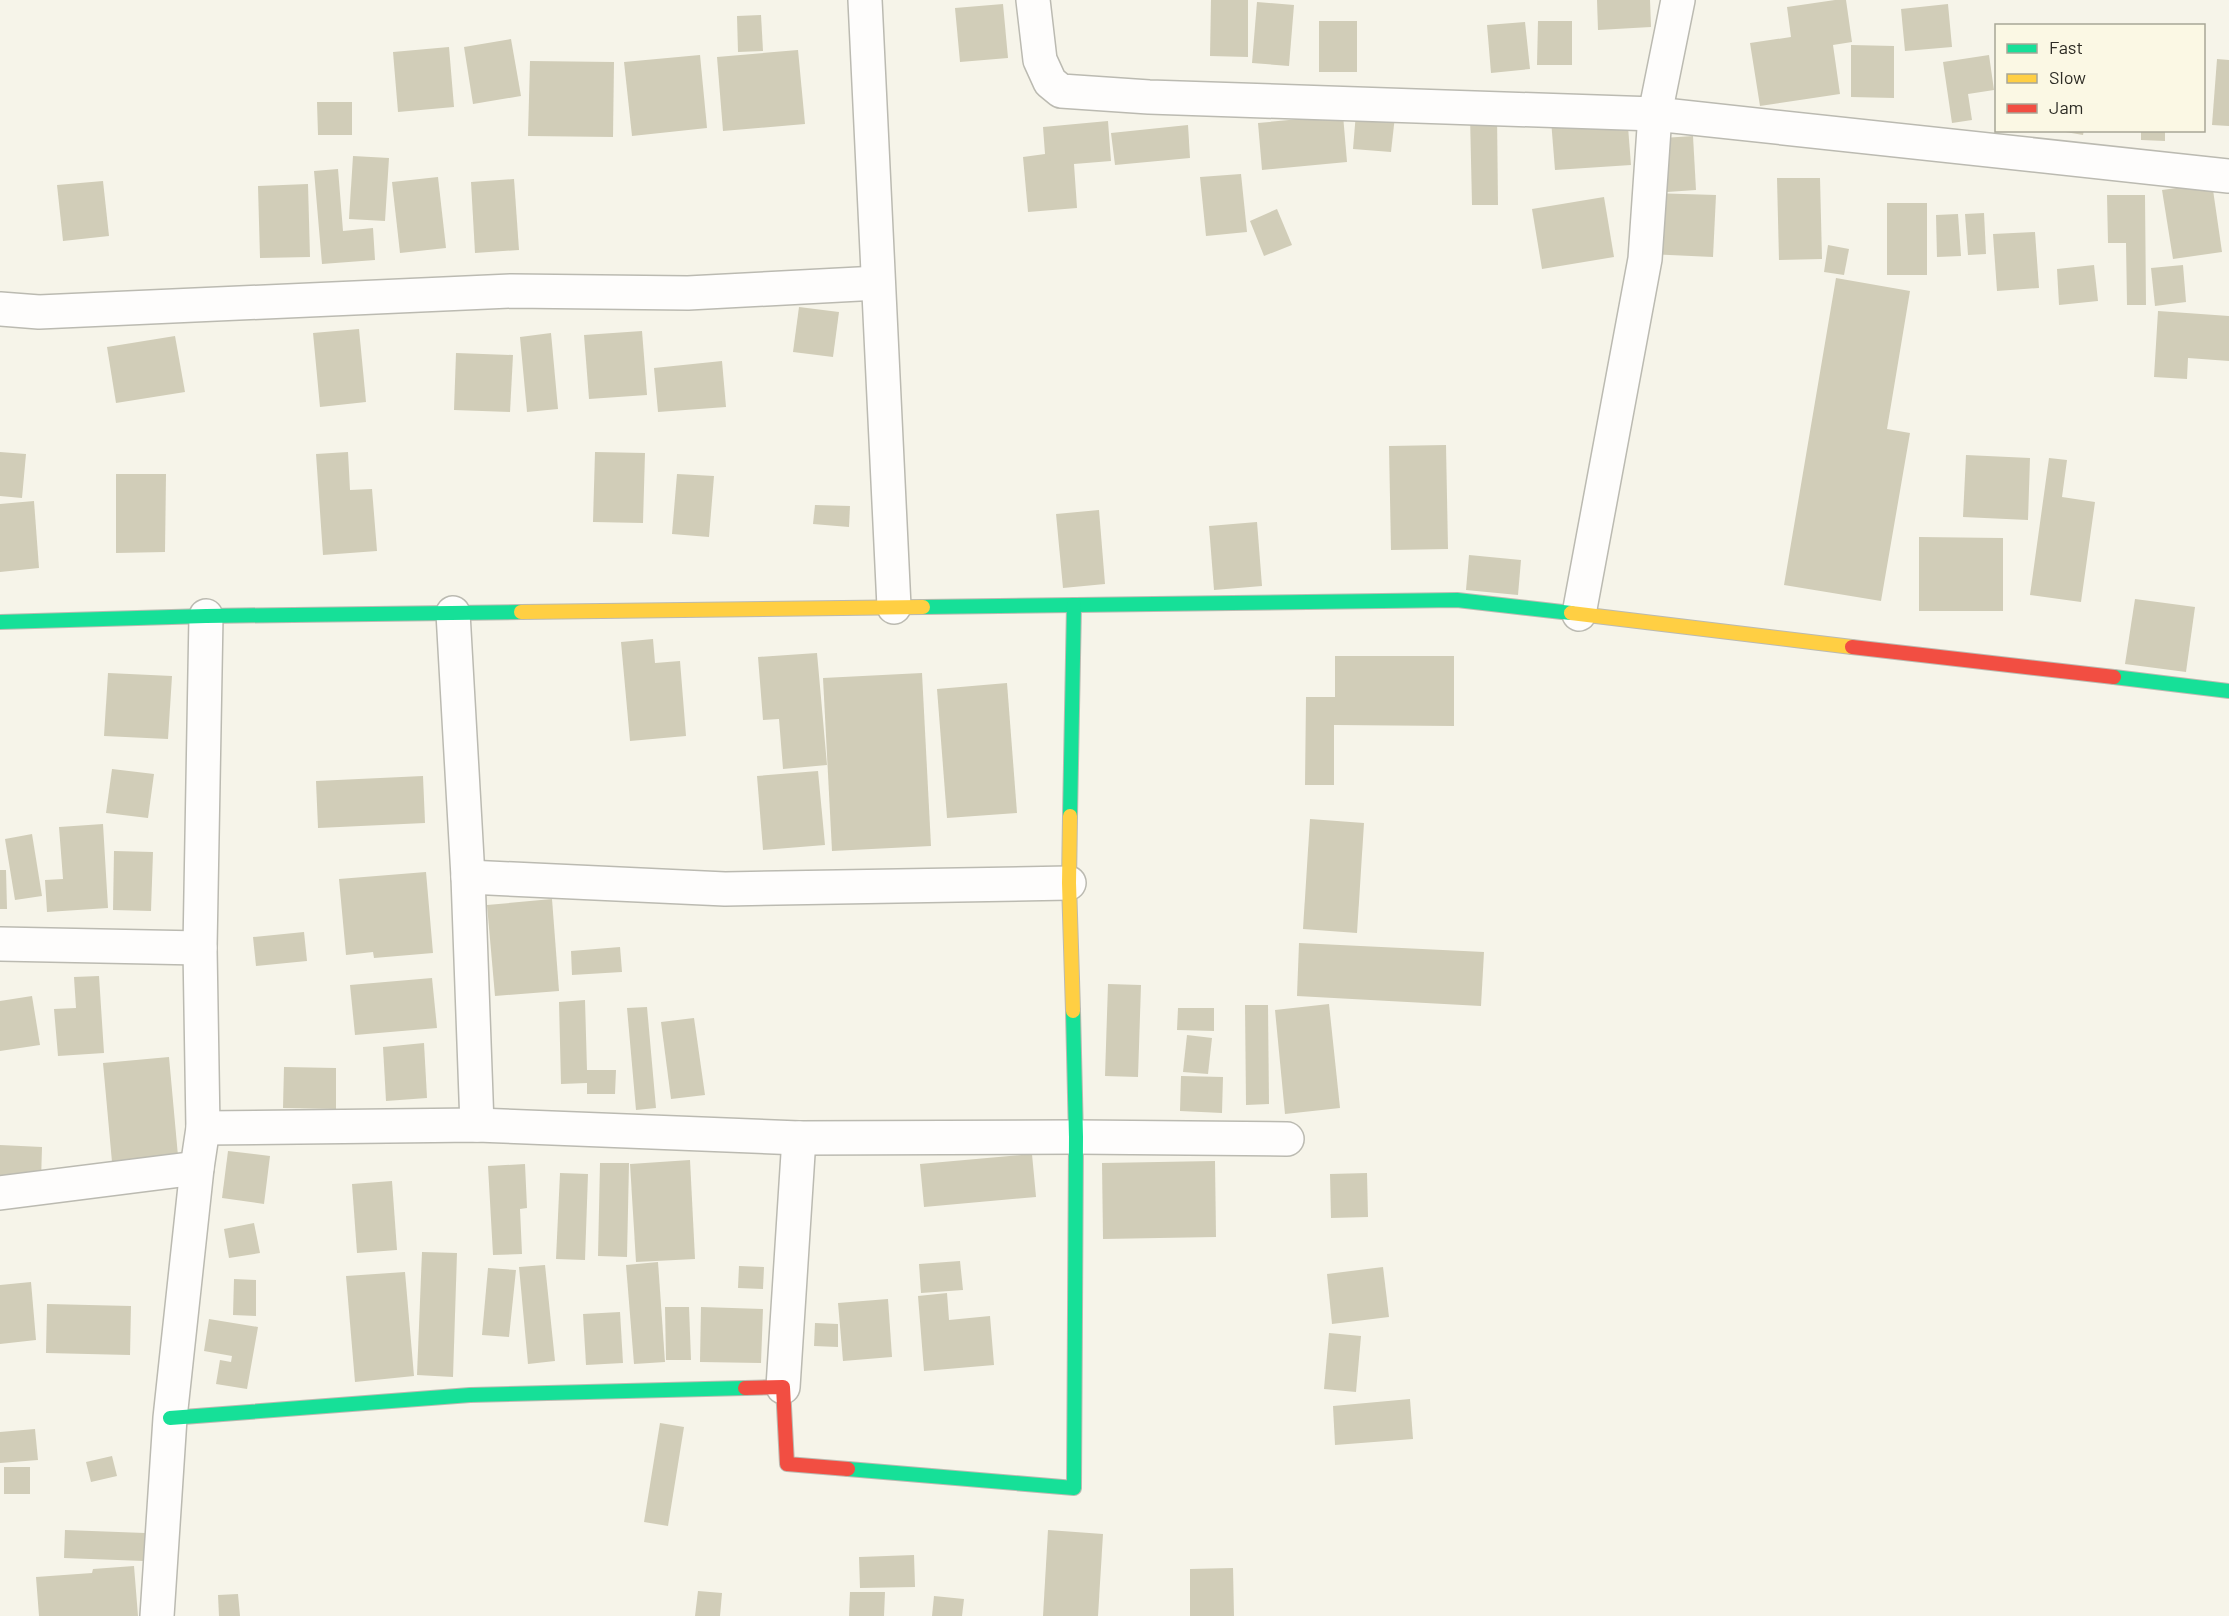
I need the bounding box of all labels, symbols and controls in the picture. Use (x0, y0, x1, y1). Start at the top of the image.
legend (1995, 24, 2205, 132)
text: Fast (2049, 36, 2083, 58)
text: Slow (2049, 66, 2086, 88)
text: Jam (2049, 96, 2083, 118)

